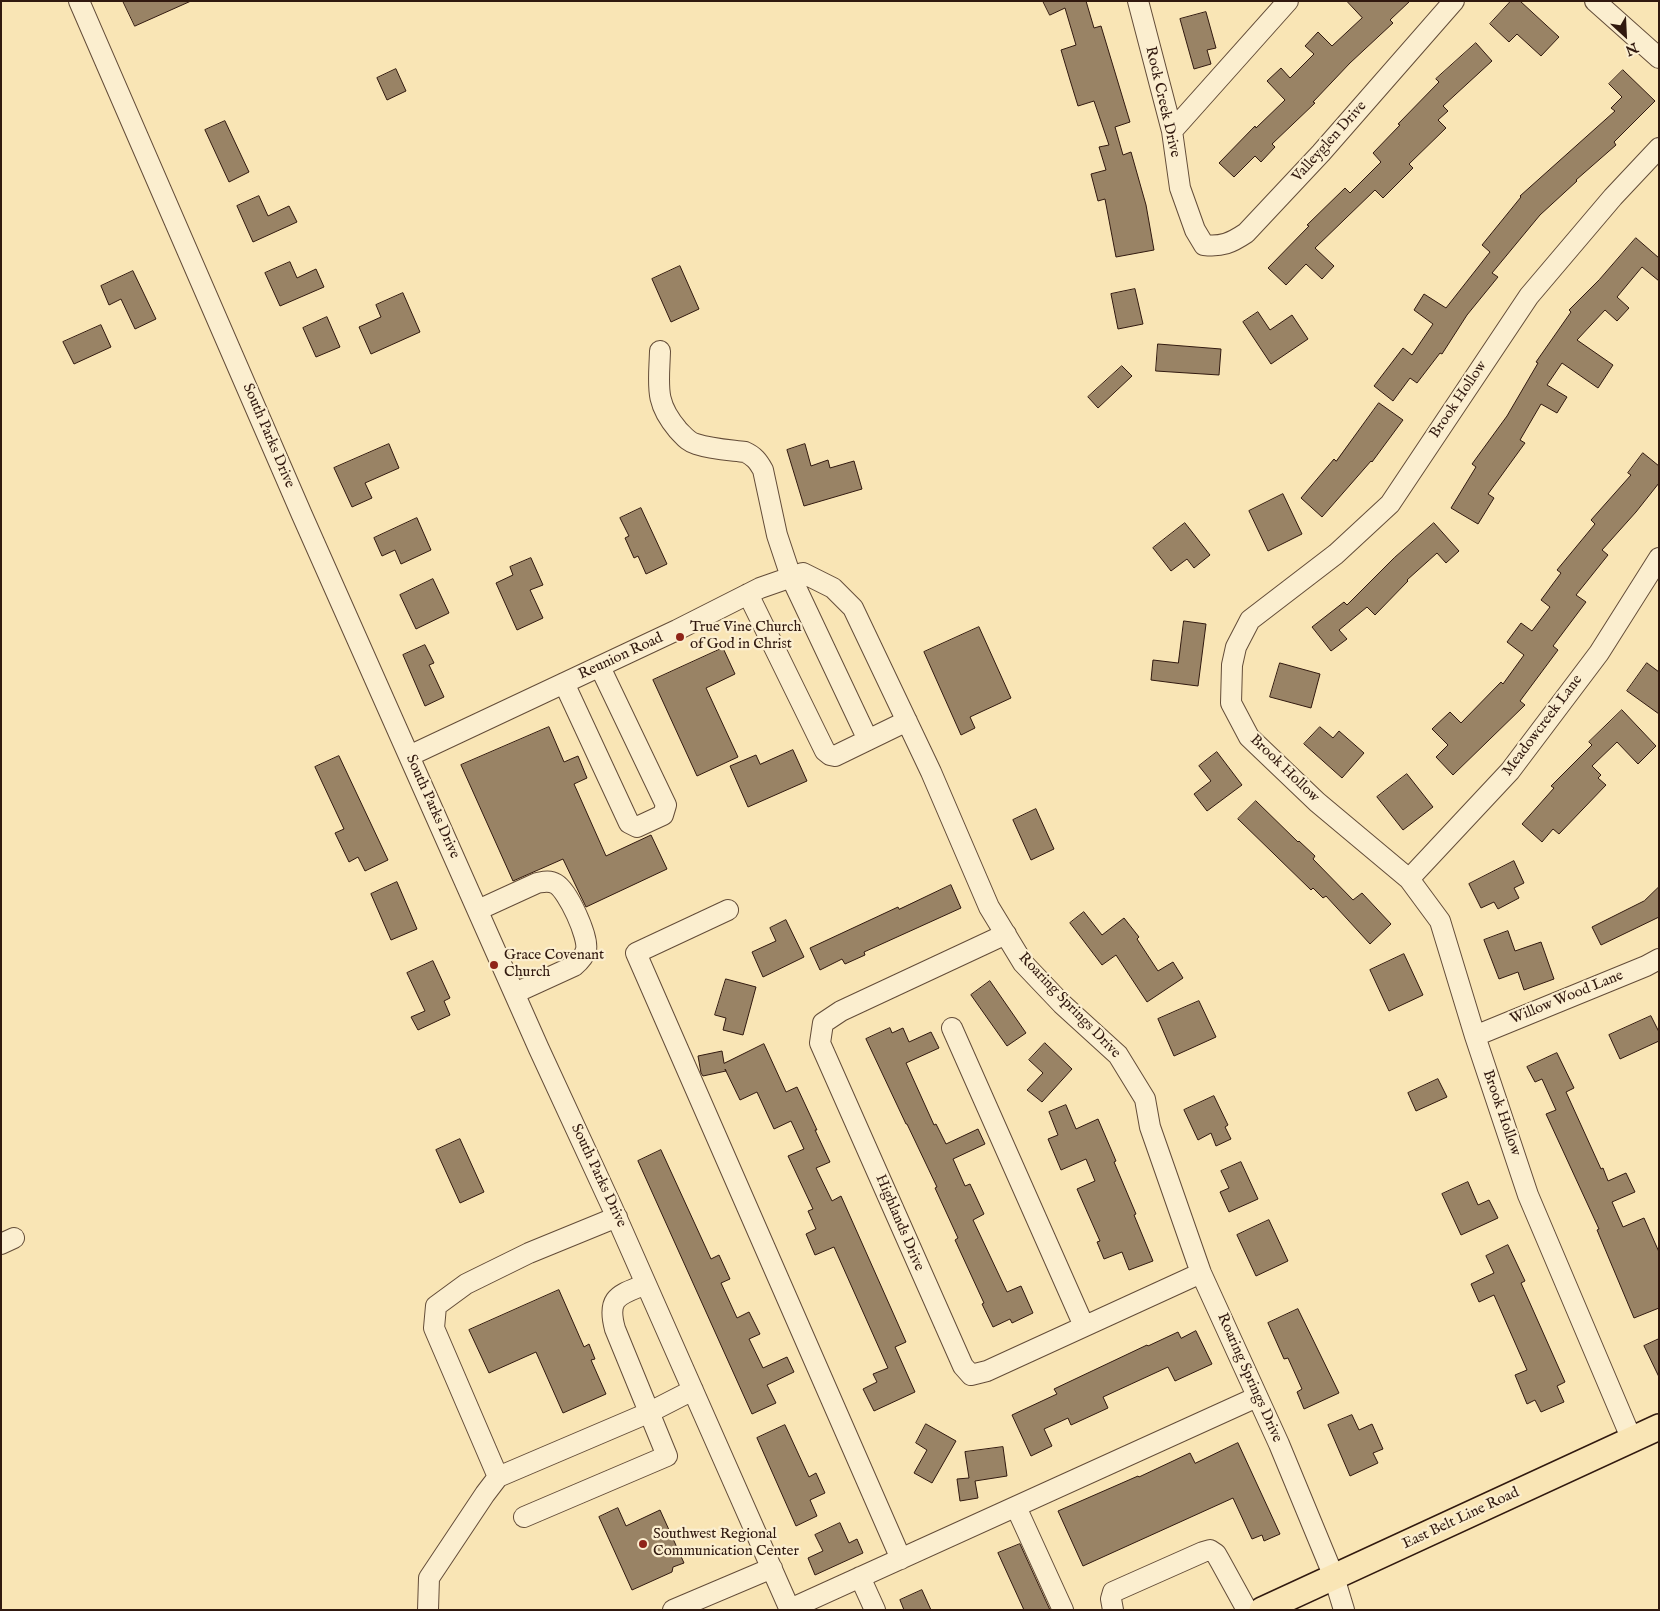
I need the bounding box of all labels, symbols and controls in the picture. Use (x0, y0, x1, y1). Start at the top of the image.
north arrow (1600, 10, 1650, 60)
text: N (1622, 38, 1641, 59)
street label: Rock Creek Drive (1140, 45, 1184, 159)
street label: Valleyglen Drive (1289, 98, 1371, 186)
street label: Brook Hollow (1427, 358, 1491, 442)
street label: South Parks Drive (238, 381, 298, 491)
place label: True Vine Church of God in Christ (690, 619, 802, 654)
street label: Reunion Road (576, 630, 666, 684)
marker: True Vine Church of God in Christ (674, 631, 686, 643)
street label: Meadowcreek Lane (1499, 672, 1587, 780)
street label: Brook Hollow (1246, 731, 1322, 807)
street label: South Parks Drive (401, 752, 463, 862)
place label: Grace Covenant Church (504, 947, 604, 982)
street label: Roaring Springs Drive (1014, 949, 1124, 1063)
marker: Grace Covenant Church (488, 959, 500, 971)
street label: Willow Wood Lane (1508, 967, 1626, 1029)
street label: Brook Hollow (1478, 1068, 1524, 1158)
street label: South Parks Drive (566, 1121, 630, 1231)
street label: Highlands Drive (871, 1172, 927, 1274)
street label: Roaring Springs Drive (1212, 1311, 1286, 1445)
street label: East Belt Line Road (1400, 1484, 1522, 1554)
place label: Southwest Regional Communication Center (653, 1526, 799, 1561)
marker: Southwest Regional Communication Center (637, 1538, 649, 1550)

